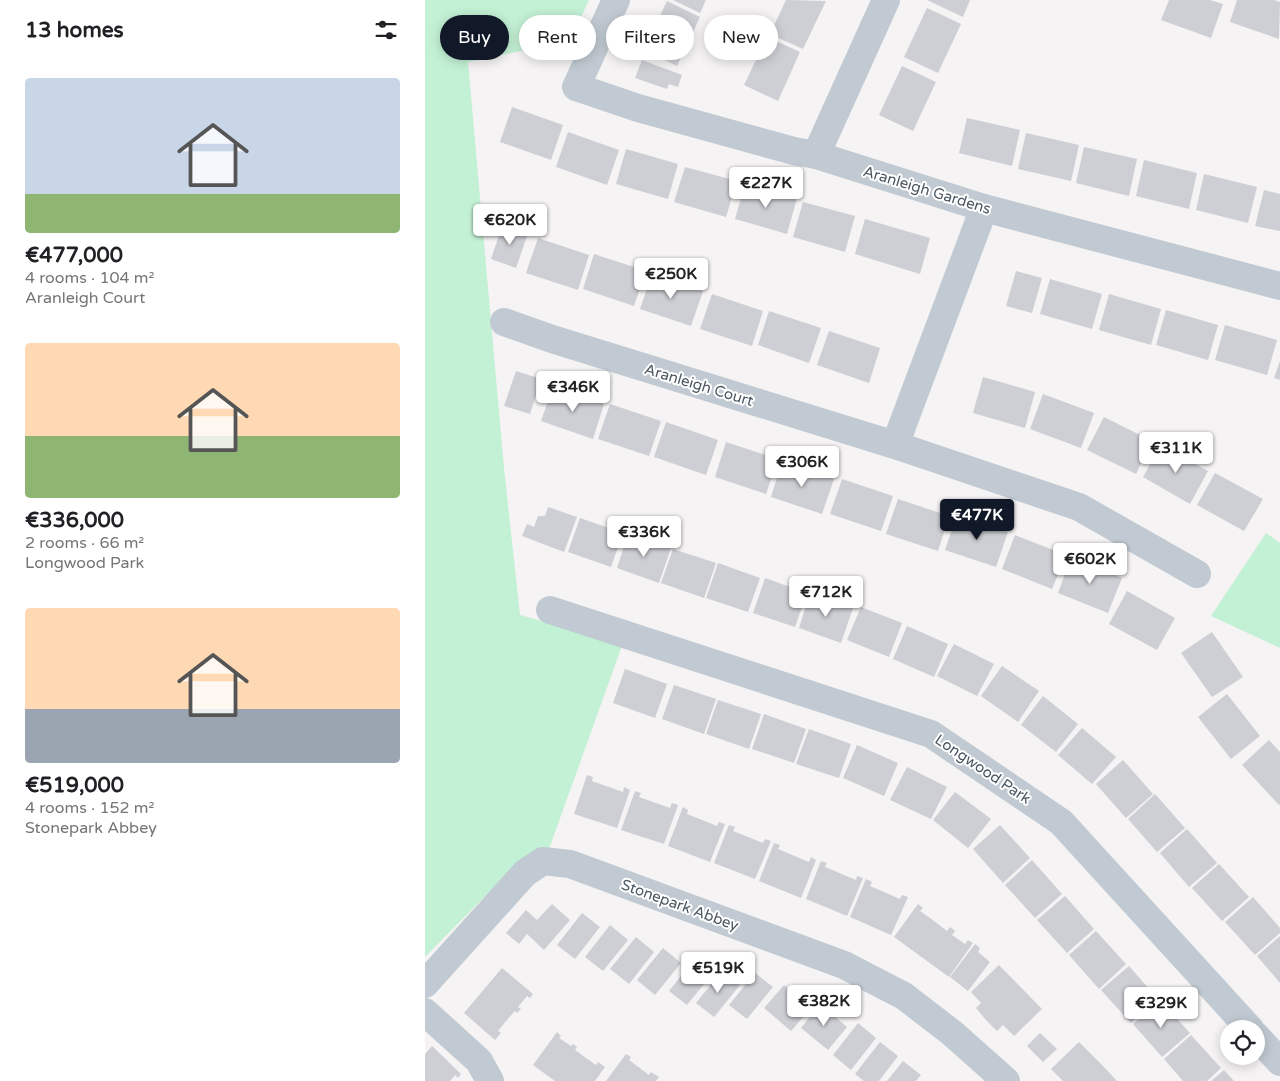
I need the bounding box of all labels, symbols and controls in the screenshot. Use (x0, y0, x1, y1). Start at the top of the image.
chip: Buy (440, 15, 509, 60)
chip: Rent (519, 15, 596, 60)
chip: Filters (606, 15, 694, 60)
chip: New (704, 15, 778, 60)
icon: filters (372, 16, 400, 44)
text: 13 homes (25, 18, 124, 43)
icon: home (168, 110, 258, 200)
street label: Aranleigh Gardens (861, 162, 993, 218)
pin: €227K (731, 166, 801, 209)
text: €227K (740, 173, 792, 193)
pin: €620K (475, 204, 545, 246)
text: €620K (484, 210, 536, 230)
text: €477,000 (25, 243, 123, 268)
pin: €250K (636, 258, 706, 300)
text: €250K (645, 264, 697, 284)
text: 4 rooms · 104 m² (25, 268, 154, 288)
text: Aranleigh Court (25, 288, 145, 308)
street label: Aranleigh Court (642, 360, 756, 410)
pin: €346K (538, 370, 608, 413)
icon: home (168, 375, 258, 465)
text: €346K (547, 377, 599, 397)
pin: €311K (1141, 432, 1211, 474)
text: €311K (1150, 438, 1202, 458)
pin: €306K (767, 446, 837, 488)
text: €306K (776, 452, 828, 472)
pin: €477K (942, 498, 1012, 541)
text: €477K (951, 505, 1003, 525)
text: €336,000 (25, 508, 124, 533)
pin: €336K (609, 516, 679, 558)
text: €336K (618, 522, 670, 542)
text: 2 rooms · 66 m² (25, 533, 144, 553)
pin: €602K (1055, 542, 1125, 585)
text: €602K (1064, 549, 1116, 569)
text: Longwood Park (25, 553, 144, 573)
pin: €712K (791, 576, 861, 618)
text: €712K (800, 582, 852, 602)
icon: home (168, 640, 258, 730)
street label: Longwood Park (932, 730, 1034, 808)
text: €519,000 (25, 773, 124, 798)
text: 4 rooms · 152 m² (25, 798, 154, 818)
text: Stonepark Abbey (25, 818, 157, 838)
street label: Stonepark Abbey (619, 875, 741, 935)
pin: €519K (683, 952, 753, 994)
text: €519K (692, 958, 744, 978)
pin: €382K (789, 984, 859, 1027)
pin: €329K (1126, 986, 1196, 1029)
text: €382K (798, 991, 850, 1011)
text: €329K (1135, 993, 1187, 1013)
map controls (1220, 1020, 1265, 1065)
button: locate (1220, 1020, 1265, 1065)

